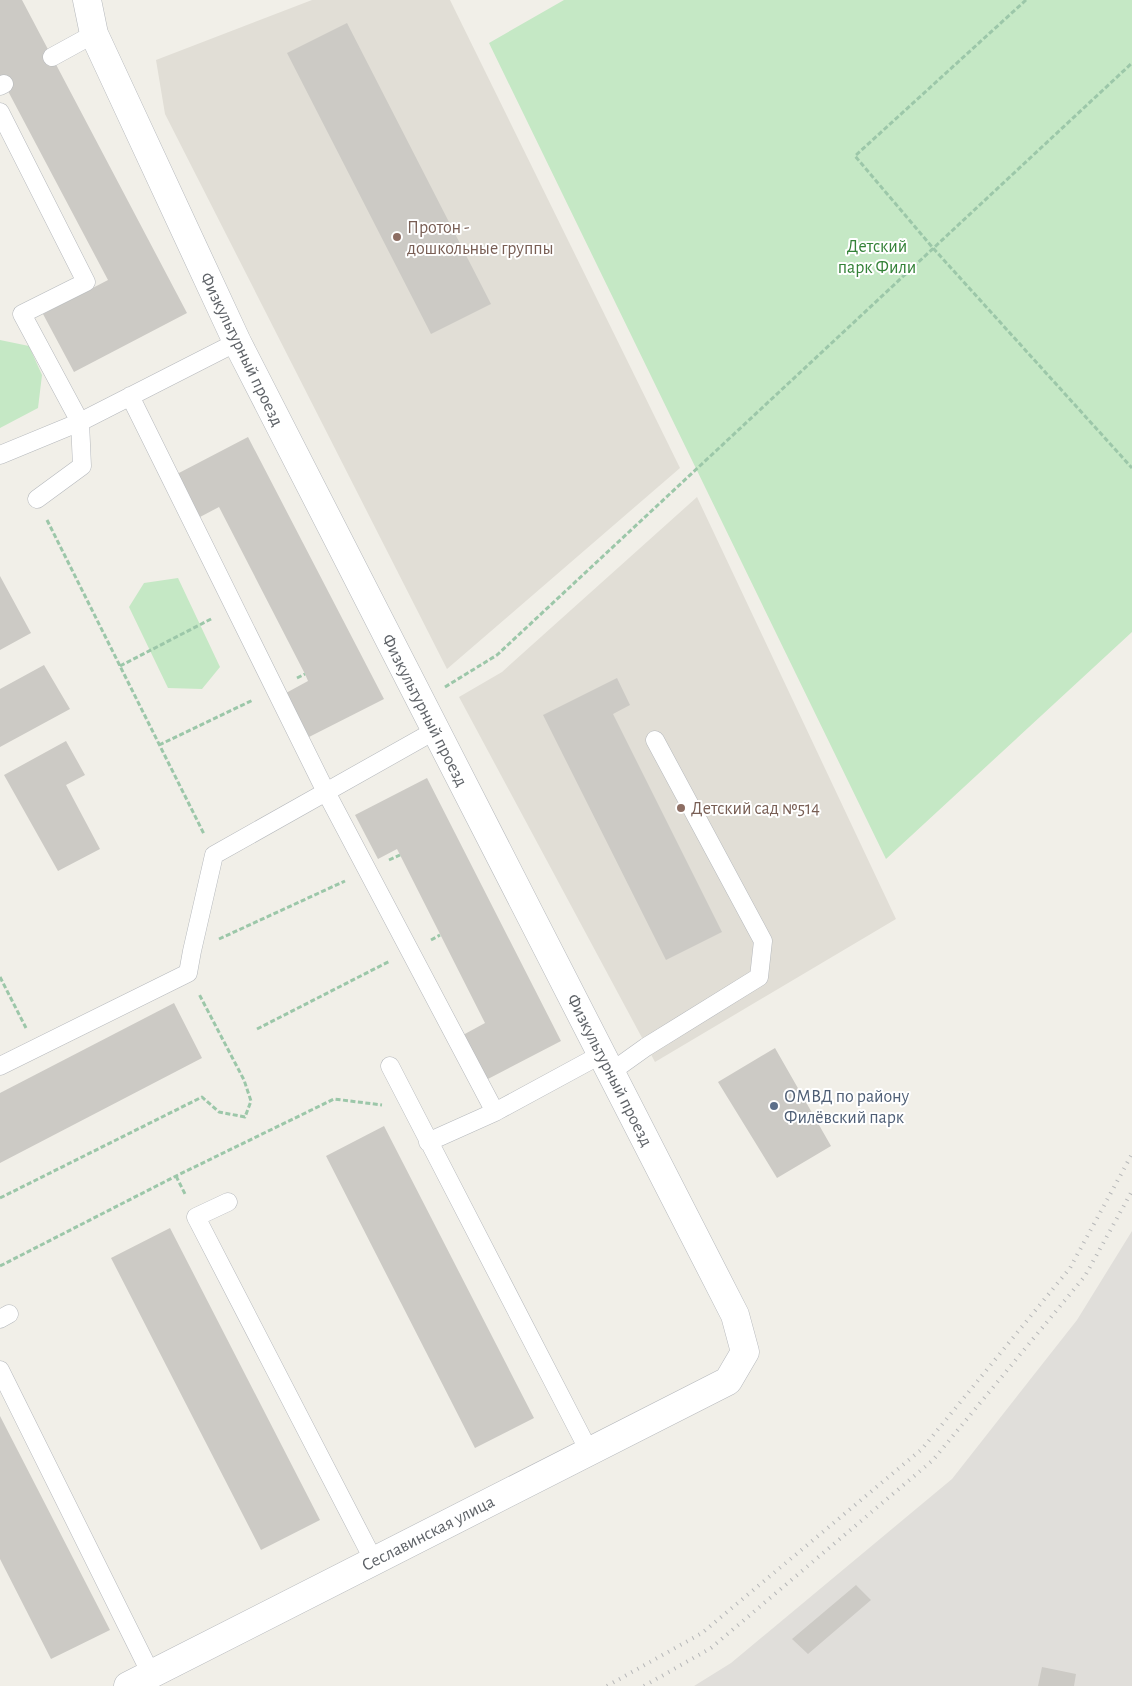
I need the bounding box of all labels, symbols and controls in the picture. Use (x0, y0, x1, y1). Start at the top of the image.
place label: Протон - дошкольные группы (407, 219, 553, 258)
marker: Протон - дошкольные группы (391, 231, 403, 243)
park label: Детский парк Фили (838, 238, 916, 277)
street label: Физкультурный проезд (196, 270, 286, 429)
street label: Физкультурный проезд (378, 631, 470, 790)
place label: Детский сад №514 (691, 800, 820, 818)
marker: Детский сад №514 (675, 802, 687, 814)
street label: Физкультурный проезд (563, 991, 655, 1150)
place label: ОМВД по району Филёвский парк (784, 1088, 909, 1127)
marker: ОМВД по району Филёвский парк (768, 1100, 780, 1112)
street label: Сеславинская улица (359, 1493, 498, 1575)

